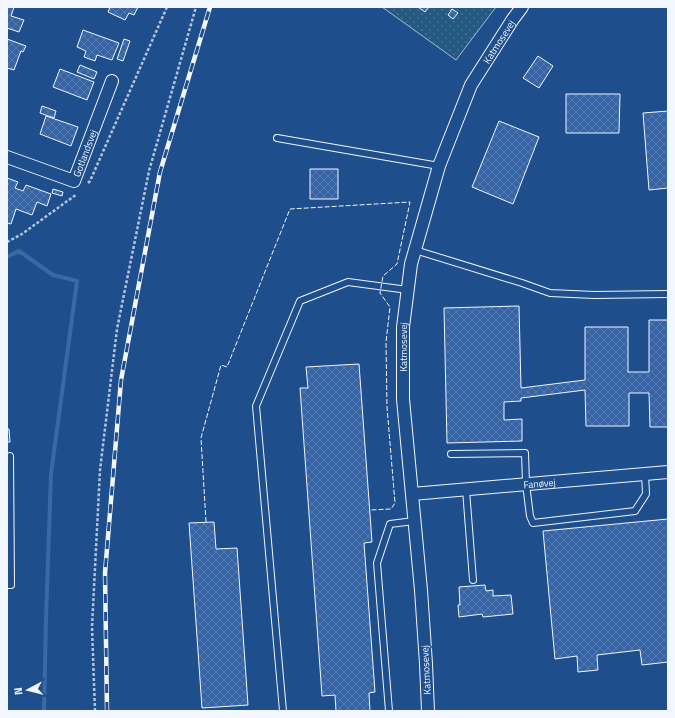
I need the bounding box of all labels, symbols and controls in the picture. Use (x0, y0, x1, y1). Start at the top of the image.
street label: Katmosevej (479, 17, 518, 67)
street label: Gotlandsvej (69, 127, 100, 179)
street label: Katmosevej (396, 321, 411, 372)
street label: Fanøvej (523, 474, 556, 492)
street label: Katmosevej (417, 645, 435, 695)
north arrow (8, 670, 48, 710)
text: N (10, 686, 26, 696)

